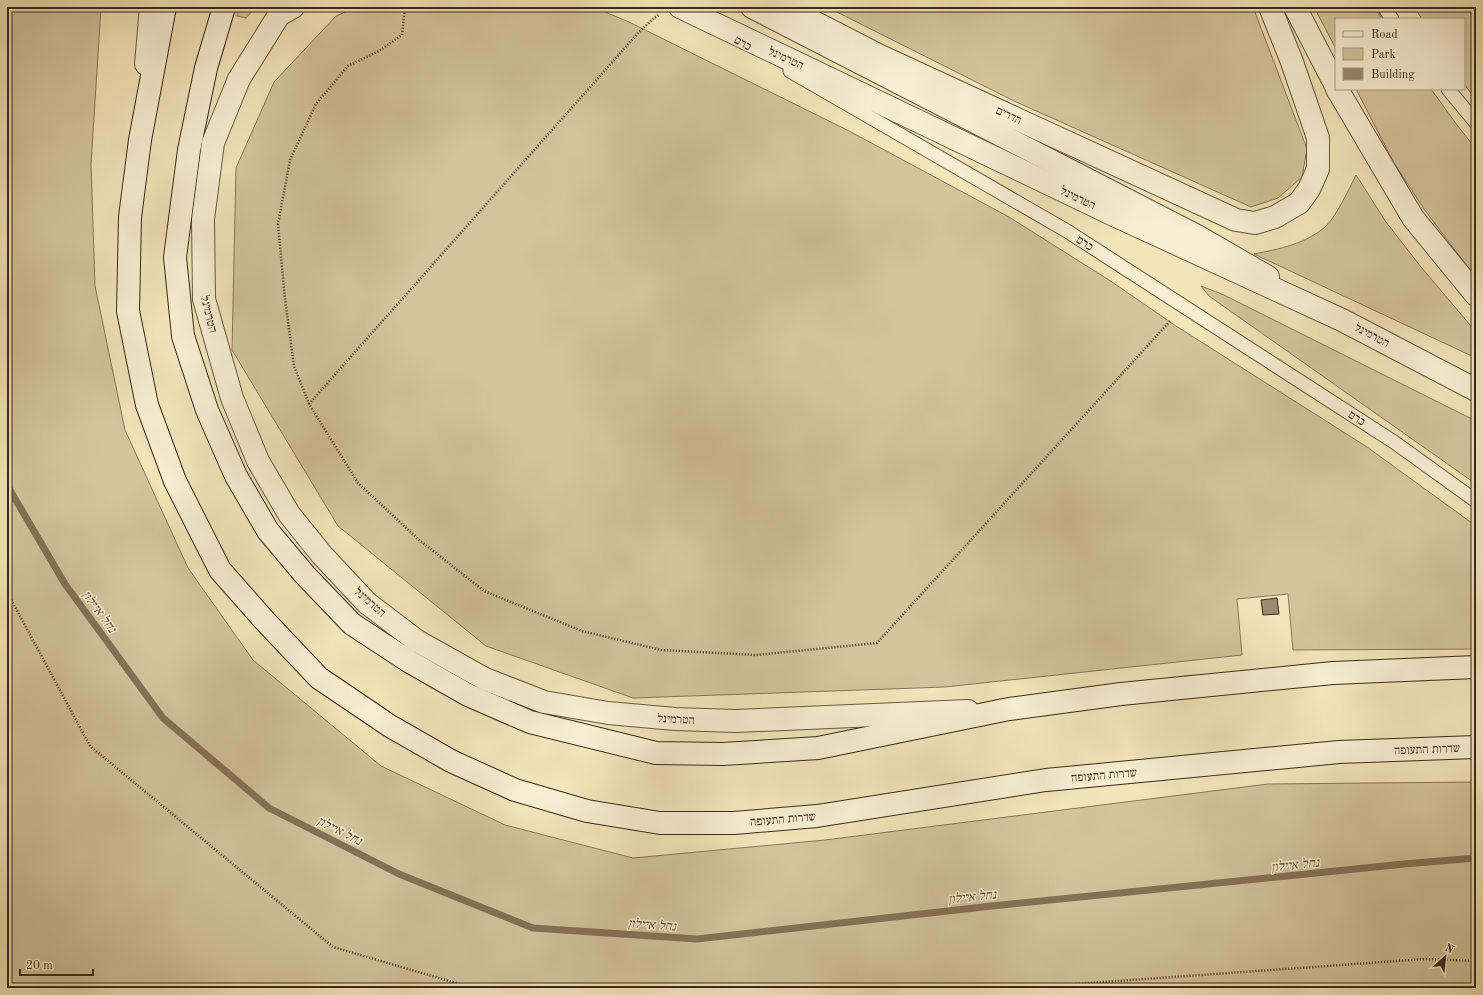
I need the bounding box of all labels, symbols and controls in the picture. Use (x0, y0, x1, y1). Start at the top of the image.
legend (1335, 18, 1465, 90)
text: Road (1371, 29, 1398, 41)
street label: כרם (732, 34, 753, 54)
street label: הטרמינל (766, 44, 806, 72)
text: Park (1371, 49, 1396, 61)
text: Building (1371, 69, 1415, 81)
street label: הדרים (994, 105, 1023, 127)
street label: הטרמינל (1058, 183, 1098, 213)
street label: כרם (1074, 234, 1095, 254)
street label: הטרמינל (198, 294, 220, 334)
street label: הטרמינל (1352, 320, 1392, 350)
street label: כרם (1346, 409, 1367, 429)
street label: הטרמינל (351, 584, 389, 620)
water label: נחל איילון (79, 588, 120, 637)
street label: הטרמינל (657, 711, 695, 727)
street label: שדרות התעופה (1394, 743, 1460, 757)
street label: שדרות התעופה (1071, 767, 1138, 785)
street label: שדרות התעופה (750, 811, 817, 829)
water label: נחל איילון (315, 814, 366, 849)
water label: נחל איילון (1270, 855, 1321, 874)
water label: נחל איילון (947, 887, 998, 906)
water label: נחל איילון (627, 916, 678, 934)
north arrow (1425, 937, 1465, 977)
text: N (1443, 943, 1456, 957)
scale bar (20, 951, 93, 977)
text: 20 m (26, 960, 53, 972)

